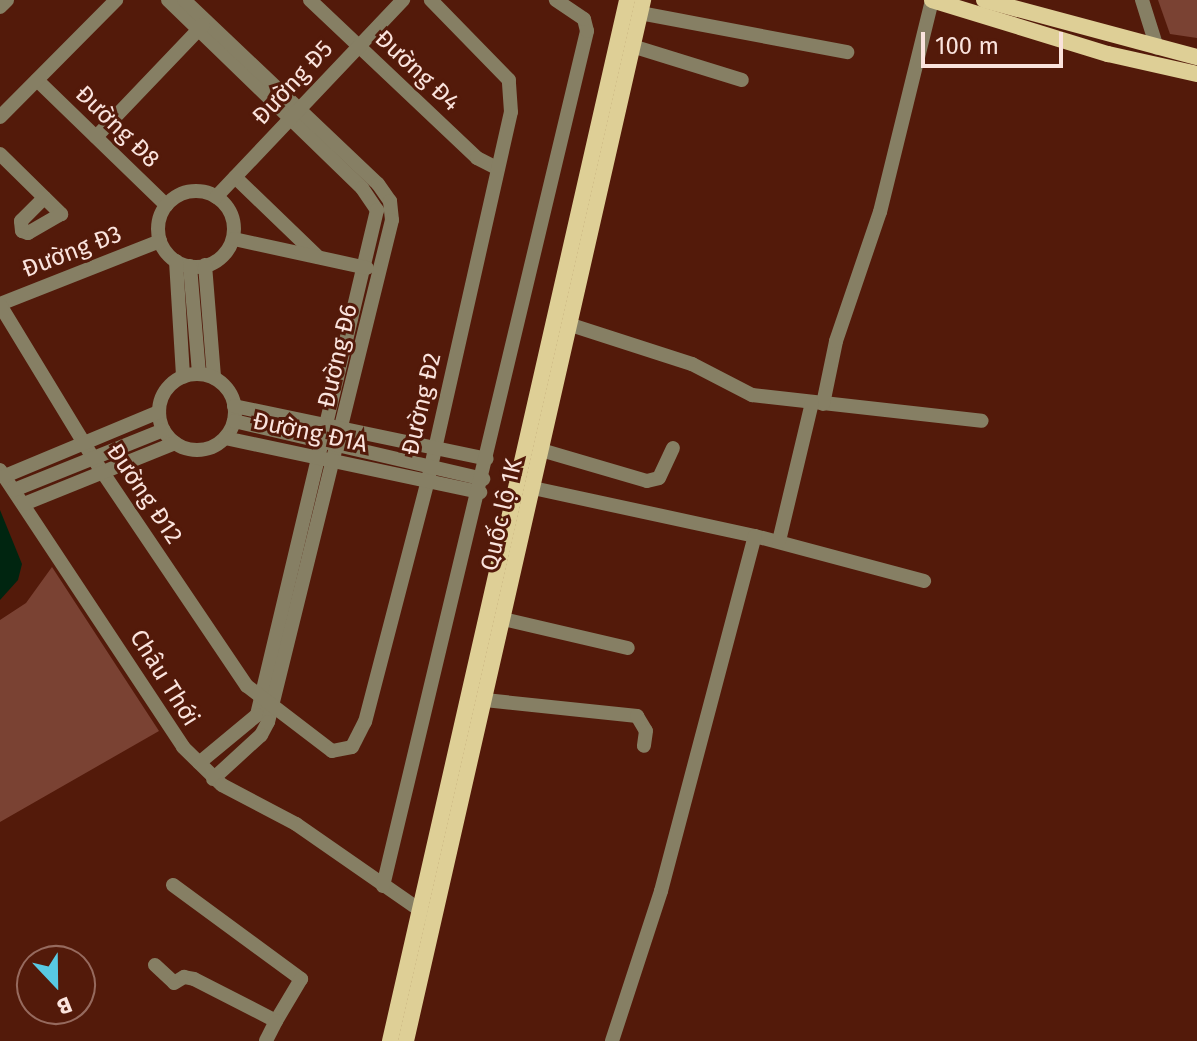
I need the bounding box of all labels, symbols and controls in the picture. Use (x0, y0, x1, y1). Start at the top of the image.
scale bar (925, 16, 1067, 66)
street label: Đường Đ4 (369, 25, 465, 117)
text: 100 m (935, 32, 999, 60)
street label: Đường Đ5 (247, 35, 339, 131)
street label: Đường Đ8 (69, 80, 165, 174)
street label: Đường Đ3 (18, 220, 126, 284)
street label: Đường Đ6 (312, 301, 364, 411)
street label: Đường Đ2 (396, 350, 448, 458)
street label: Đường Đ1A (250, 407, 370, 459)
street label: Đường Đ12 (100, 438, 188, 550)
street label: Quốc lộ 1K (475, 456, 529, 574)
street label: Châu Thới (123, 625, 205, 731)
north arrow (16, 945, 96, 1025)
text: B (53, 991, 76, 1021)

